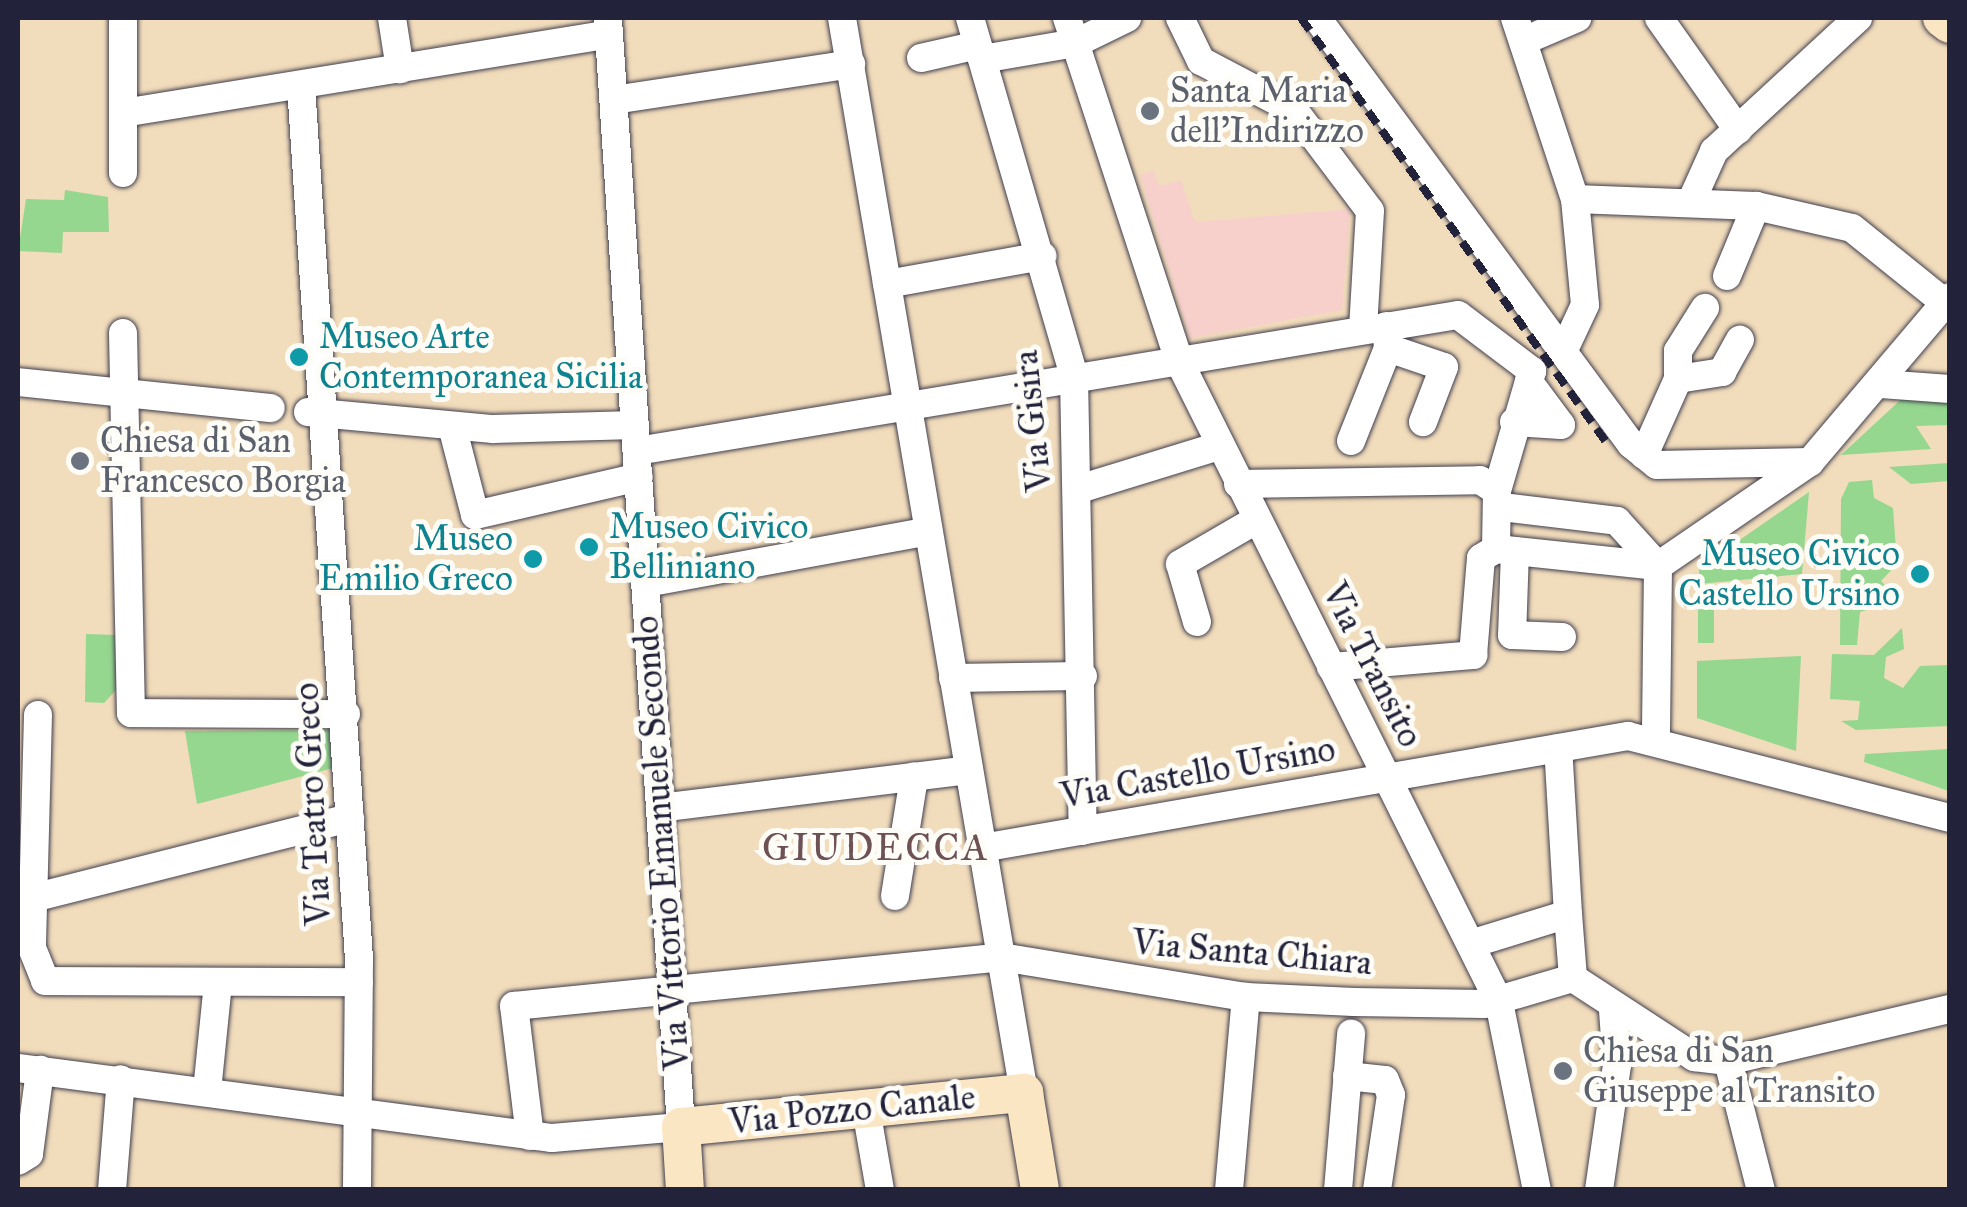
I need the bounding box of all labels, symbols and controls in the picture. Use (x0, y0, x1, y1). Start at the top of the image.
place label: Santa Maria dell'Indirizzo (1170, 70, 1364, 152)
marker: Santa Maria dell'Indirizzo (1139, 100, 1161, 122)
place label: Museo Arte Contemporanea Sicilia (319, 316, 643, 398)
marker: Museo Arte Contemporanea Sicilia (288, 346, 310, 368)
street label: Via Gisira (1005, 348, 1061, 494)
place label: Chiesa di San Francesco Borgia (100, 420, 346, 502)
marker: Chiesa di San Francesco Borgia (69, 450, 91, 472)
place label: Museo Civico Belliniano (609, 506, 808, 588)
place label: Museo Emilio Greco (319, 518, 513, 600)
place label: Museo Civico Castello Ursino (1678, 533, 1900, 615)
marker: Museo Civico Belliniano (578, 536, 600, 558)
marker: Museo Emilio Greco (522, 548, 544, 570)
marker: Museo Civico Castello Ursino (1909, 563, 1931, 585)
street label: Via Transito (1313, 576, 1431, 754)
street label: Via Vittorio Emanuele Secondo (625, 615, 699, 1071)
street label: Via Teatro Greco (286, 681, 340, 927)
street label: Via Castello Ursino (1057, 728, 1339, 818)
district label: GIUDECCA (762, 825, 990, 871)
street label: Via Santa Chiara (1130, 922, 1374, 984)
place label: Chiesa di San Giuseppe al Transito (1583, 1030, 1875, 1112)
marker: Chiesa di San Giuseppe al Transito (1552, 1060, 1574, 1082)
street label: Via Pozzo Canale (727, 1076, 977, 1144)

